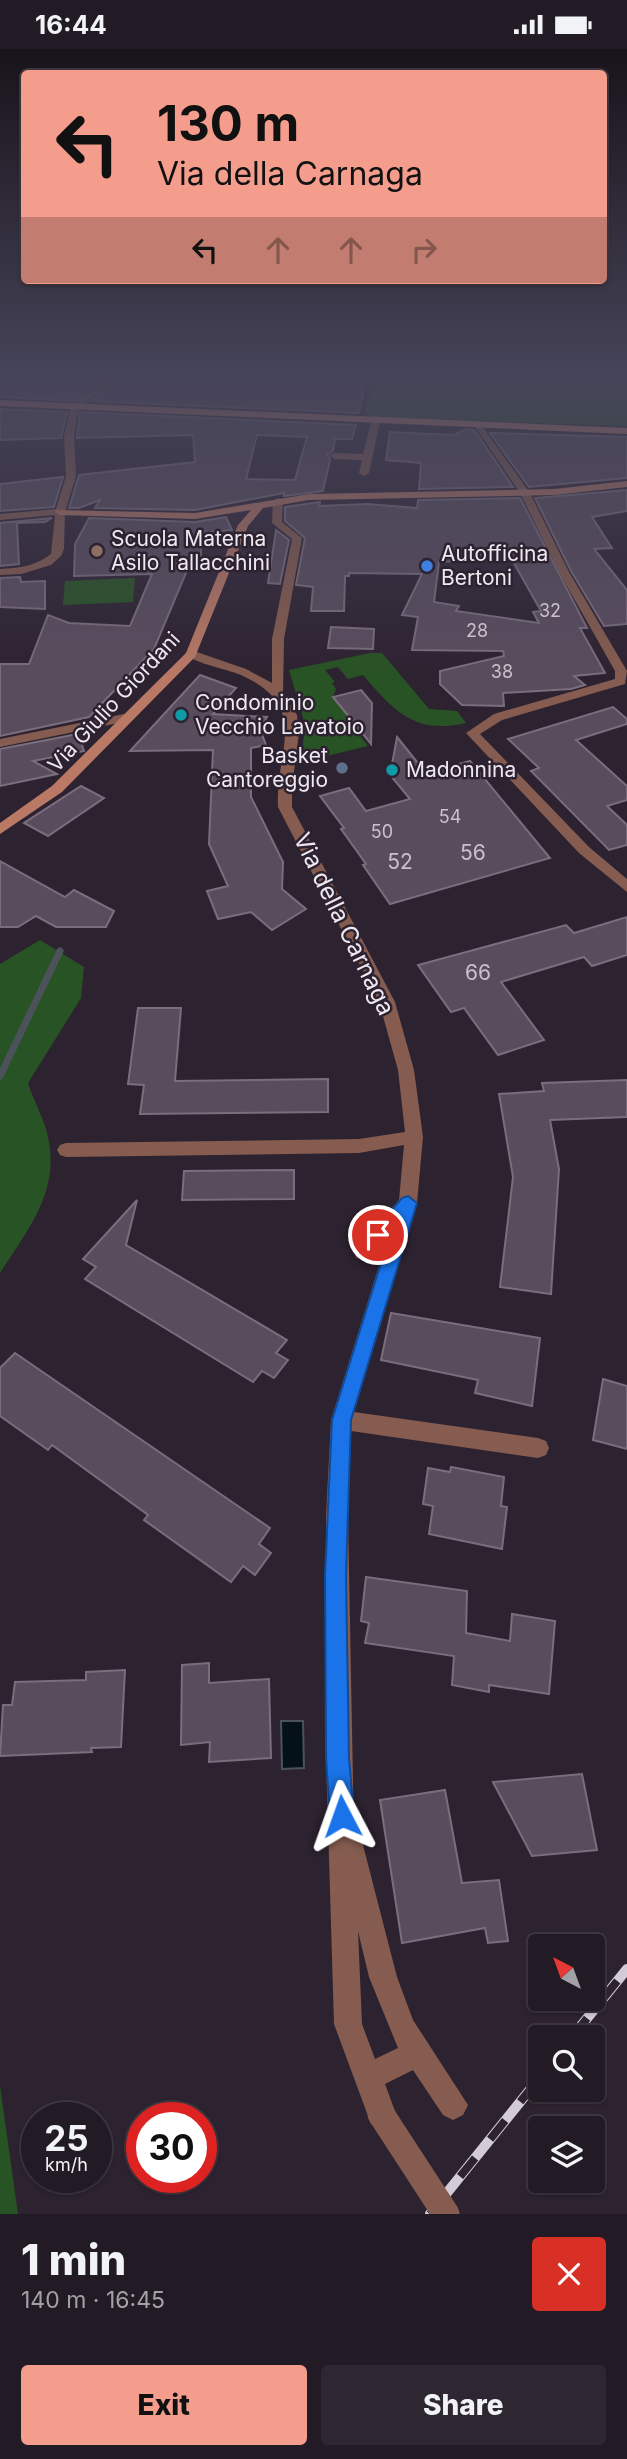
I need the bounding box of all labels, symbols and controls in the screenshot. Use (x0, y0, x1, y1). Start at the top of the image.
text: 16:44 (35, 9, 107, 40)
text: 130 m (157, 94, 299, 153)
icon: left (42, 98, 133, 189)
text: Via della Carnaga (157, 154, 423, 193)
icon: left (186, 231, 224, 269)
icon: ahead (259, 231, 297, 269)
icon: ahead (332, 231, 370, 269)
icon: right (405, 231, 443, 269)
place label: Scuola Materna Asilo Tallacchini (111, 526, 270, 575)
place label: Autofficina Bertoni (441, 541, 548, 590)
marker: Scuola Materna Asilo Tallacchini (89, 543, 105, 559)
marker: Autofficina Bertoni (419, 558, 435, 574)
house number: 32 (539, 600, 561, 621)
house number: 28 (466, 620, 488, 641)
street label: Via Giulio Giordani (42, 627, 185, 777)
house number: 38 (491, 661, 513, 682)
place label: Condominio Vecchio Lavatoio (195, 690, 364, 739)
marker: Condominio Vecchio Lavatoio (173, 707, 189, 723)
place label: Basket Cantoreggio (206, 743, 328, 792)
place label: Madonnina (406, 757, 516, 782)
marker: Basket Cantoreggio (334, 760, 350, 776)
marker: Madonnina (384, 762, 400, 778)
house number: 54 (439, 806, 461, 827)
house number: 50 (371, 821, 393, 842)
street label: Via della Carnaga (288, 828, 401, 1020)
house number: 56 (460, 840, 486, 865)
house number: 52 (387, 849, 413, 874)
house number: 66 (465, 960, 491, 985)
pin (348, 1205, 408, 1265)
icon: arrive (359, 1216, 397, 1254)
position arrow (305, 1779, 379, 1853)
north arrow (528, 1934, 606, 2011)
map controls (528, 1934, 605, 2193)
button: search (528, 2025, 605, 2102)
speed limit sign: 30 (126, 2102, 217, 2193)
button: layers (528, 2116, 605, 2193)
text: 25 (44, 2117, 89, 2159)
text: km/h (45, 2154, 88, 2175)
text: 1 min (21, 2234, 126, 2285)
button: close (532, 2237, 606, 2311)
text: 140 m · 16:45 (21, 2286, 165, 2314)
button: Exit (21, 2365, 307, 2445)
button: Share (321, 2365, 606, 2445)

